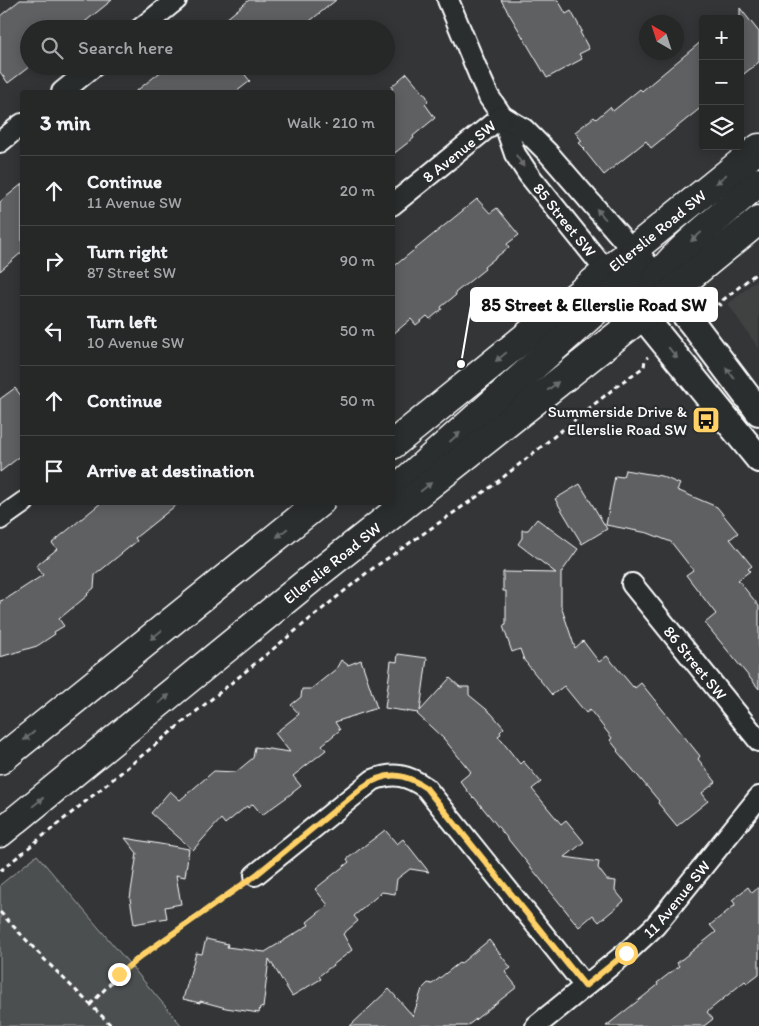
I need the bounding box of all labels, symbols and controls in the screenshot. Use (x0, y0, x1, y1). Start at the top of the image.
north arrow (639, 15, 684, 60)
map controls (699, 15, 744, 150)
button: + (699, 15, 744, 60)
search box (20, 20, 395, 75)
icon: search (38, 34, 66, 62)
text: Search here (78, 36, 173, 59)
button: − (699, 60, 744, 105)
button: layers (699, 105, 744, 150)
text: 3 min (40, 110, 90, 135)
text: Walk · 210 m (287, 113, 375, 132)
street label: 8 Avenue SW (418, 115, 500, 186)
one-way arrow (515, 155, 525, 168)
text: Continue (87, 170, 162, 193)
one-way arrow (715, 173, 728, 184)
icon: ahead (40, 177, 68, 205)
street label: 85 Street SW (529, 179, 601, 261)
text: 20 m (340, 181, 375, 200)
street label: Ellerslie Road SW (605, 185, 710, 276)
text: 11 Avenue SW (87, 193, 182, 212)
one-way arrow (596, 208, 607, 220)
one-way arrow (690, 231, 702, 242)
text: Turn right (87, 240, 168, 263)
icon: right (40, 247, 68, 275)
text: 90 m (340, 251, 375, 270)
text: 87 Street SW (87, 263, 176, 282)
callout: 85 Street & Ellerslie Road SW (471, 288, 717, 321)
text: 85 Street & Ellerslie Road SW (481, 294, 707, 316)
text: Turn left (87, 310, 157, 333)
icon: left (40, 317, 68, 345)
text: 50 m (340, 321, 375, 340)
text: 10 Avenue SW (87, 333, 184, 352)
one-way arrow (667, 347, 678, 360)
one-way arrow (495, 352, 508, 363)
one-way arrow (725, 366, 735, 380)
one-way arrow (546, 381, 559, 392)
icon: ahead (40, 387, 68, 415)
text: Continue (87, 389, 162, 412)
text: 50 m (340, 391, 375, 410)
place label: Summerside Drive & Ellerslie Road SW (548, 402, 688, 439)
bus stop icon: Summerside Drive & Ellerslie Road SW (691, 405, 721, 435)
one-way arrow (448, 431, 461, 442)
icon: arrive (40, 457, 68, 485)
text: Arrive at destination (87, 459, 254, 482)
one-way arrow (419, 482, 432, 493)
street label: Ellerslie Road SW (279, 518, 385, 608)
one-way arrow (276, 528, 289, 538)
street label: 86 Street SW (660, 622, 731, 704)
one-way arrow (149, 629, 162, 640)
one-way arrow (157, 694, 170, 705)
one-way arrow (23, 731, 36, 742)
one-way arrow (31, 797, 44, 808)
street label: 11 Avenue SW (639, 856, 714, 942)
route start (615, 942, 638, 965)
route end (108, 963, 131, 986)

